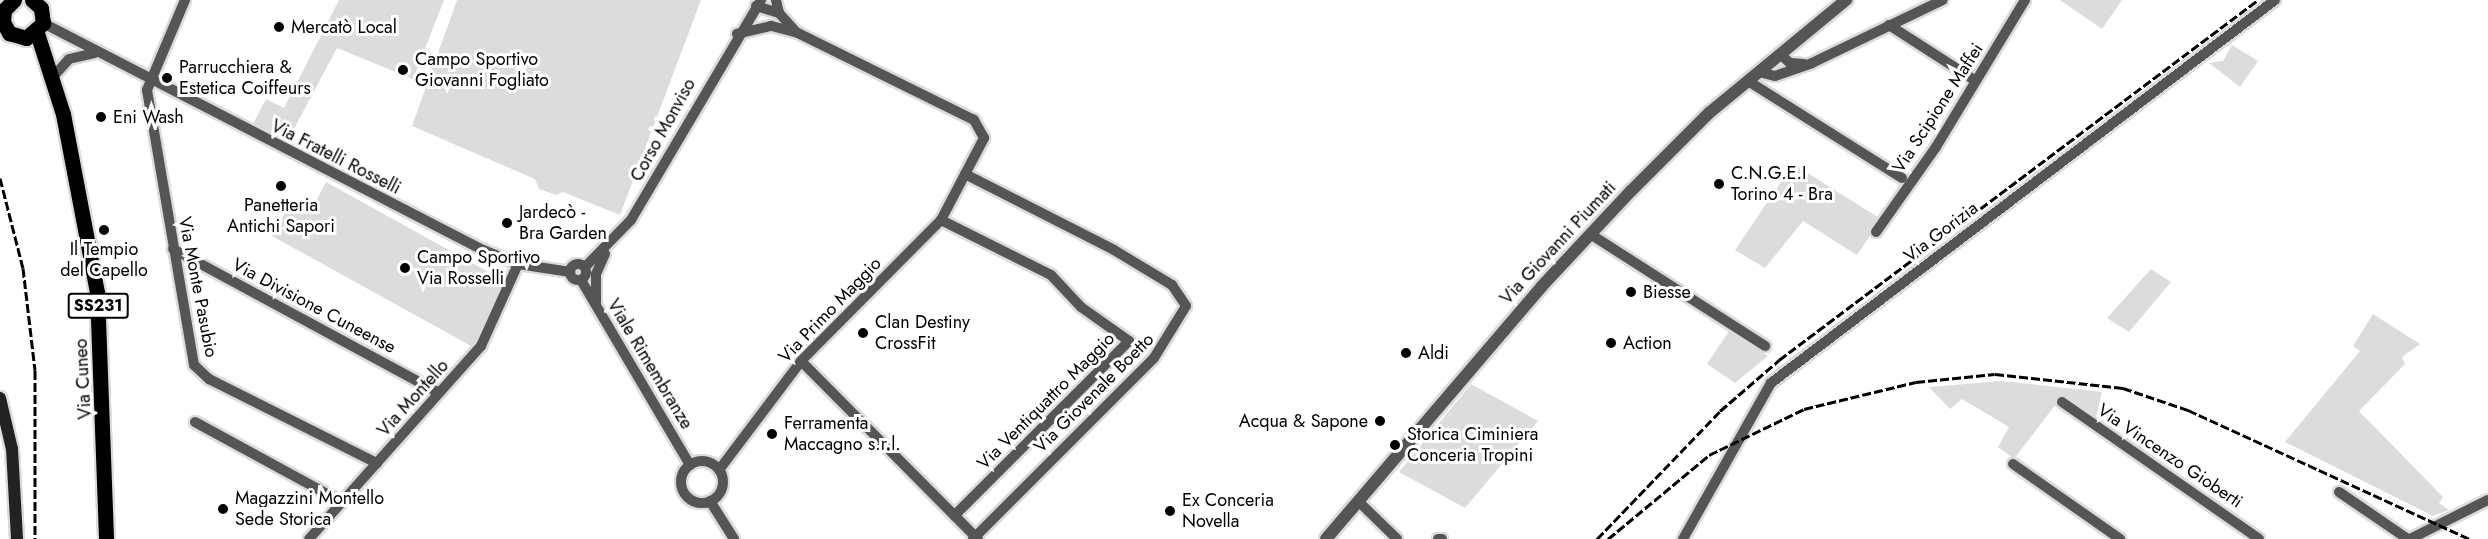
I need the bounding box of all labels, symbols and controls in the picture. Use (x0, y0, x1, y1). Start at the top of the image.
place label: Mercatò Local (291, 16, 397, 38)
marker: Mercatò Local (272, 20, 286, 34)
street label: Via Scipione Maffei (1888, 39, 1988, 177)
place label: Campo Sportivo Giovanni Fogliato (415, 49, 549, 92)
place label: Parrucchiera & Estetica Coiffeurs (179, 57, 311, 100)
marker: Campo Sportivo Giovanni Fogliato (396, 63, 410, 77)
marker: Parrucchiera & Estetica Coiffeurs (160, 71, 174, 85)
street label: Corso Monviso (626, 75, 700, 185)
place label: Eni Wash (113, 106, 184, 128)
marker: Eni Wash (94, 110, 108, 124)
street label: Via Fratelli Rosselli (268, 115, 404, 199)
place label: C.N.G.E.I Torino 4 - Bra (1731, 163, 1833, 206)
street label: Via Giovanni Piumati (1496, 177, 1620, 309)
marker: C.N.G.E.I Torino 4 - Bra (1712, 177, 1726, 191)
marker: Panetteria Antichi Sapori (274, 179, 288, 193)
place label: Panetteria Antichi Sapori (227, 195, 335, 238)
street label: Via Gorizia (1900, 197, 1982, 267)
place label: Jardecò - Bra Garden (519, 202, 607, 244)
street label: Via Monte Pasubio (174, 215, 222, 359)
marker: Jardecò - Bra Garden (500, 216, 514, 230)
marker: Il Tempio del Capello (97, 223, 111, 237)
place label: Il Tempio del Capello (60, 239, 148, 282)
place label: Campo Sportivo Via Rosselli (417, 247, 540, 290)
street label: Via Primo Maggio (774, 253, 886, 367)
street label: Via Divisione Cuneense (229, 254, 399, 358)
marker: Campo Sportivo Via Rosselli (398, 261, 412, 275)
place label: Biesse (1643, 281, 1691, 303)
marker: Biesse (1624, 285, 1638, 299)
road number: SS231 (66, 293, 130, 319)
street label: Viale Rimembranze (603, 295, 697, 433)
place label: Clan Destiny CrossFit (875, 312, 970, 354)
marker: Clan Destiny CrossFit (856, 326, 870, 340)
street label: Via Ventiquattro Maggio (973, 328, 1119, 474)
street label: Via Giovenale Boetto (1030, 329, 1158, 457)
place label: Action (1623, 332, 1672, 354)
marker: Action (1604, 336, 1618, 350)
street label: Via Cuneo (70, 338, 96, 420)
place label: Aldi (1418, 342, 1449, 364)
marker: Aldi (1399, 346, 1413, 360)
street label: Via Montello (373, 355, 453, 441)
street label: Via Vincenzo Gioberti (2093, 399, 2247, 513)
place label: Acqua & Sapone (1239, 410, 1368, 432)
place label: Ferramenta Maccagno s.r.l. (784, 413, 901, 456)
marker: Acqua & Sapone (1373, 414, 1387, 428)
place label: Storica Ciminiera Conceria Tropini (1407, 424, 1538, 466)
marker: Ferramenta Maccagno s.r.l. (765, 427, 779, 441)
marker: Storica Ciminiera Conceria Tropini (1388, 438, 1402, 452)
place label: Magazzini Montello Sede Storica (235, 488, 384, 530)
place label: Ex Conceria Novella (1182, 490, 1274, 532)
marker: Magazzini Montello Sede Storica (216, 502, 230, 516)
marker: Ex Conceria Novella (1163, 504, 1177, 518)

